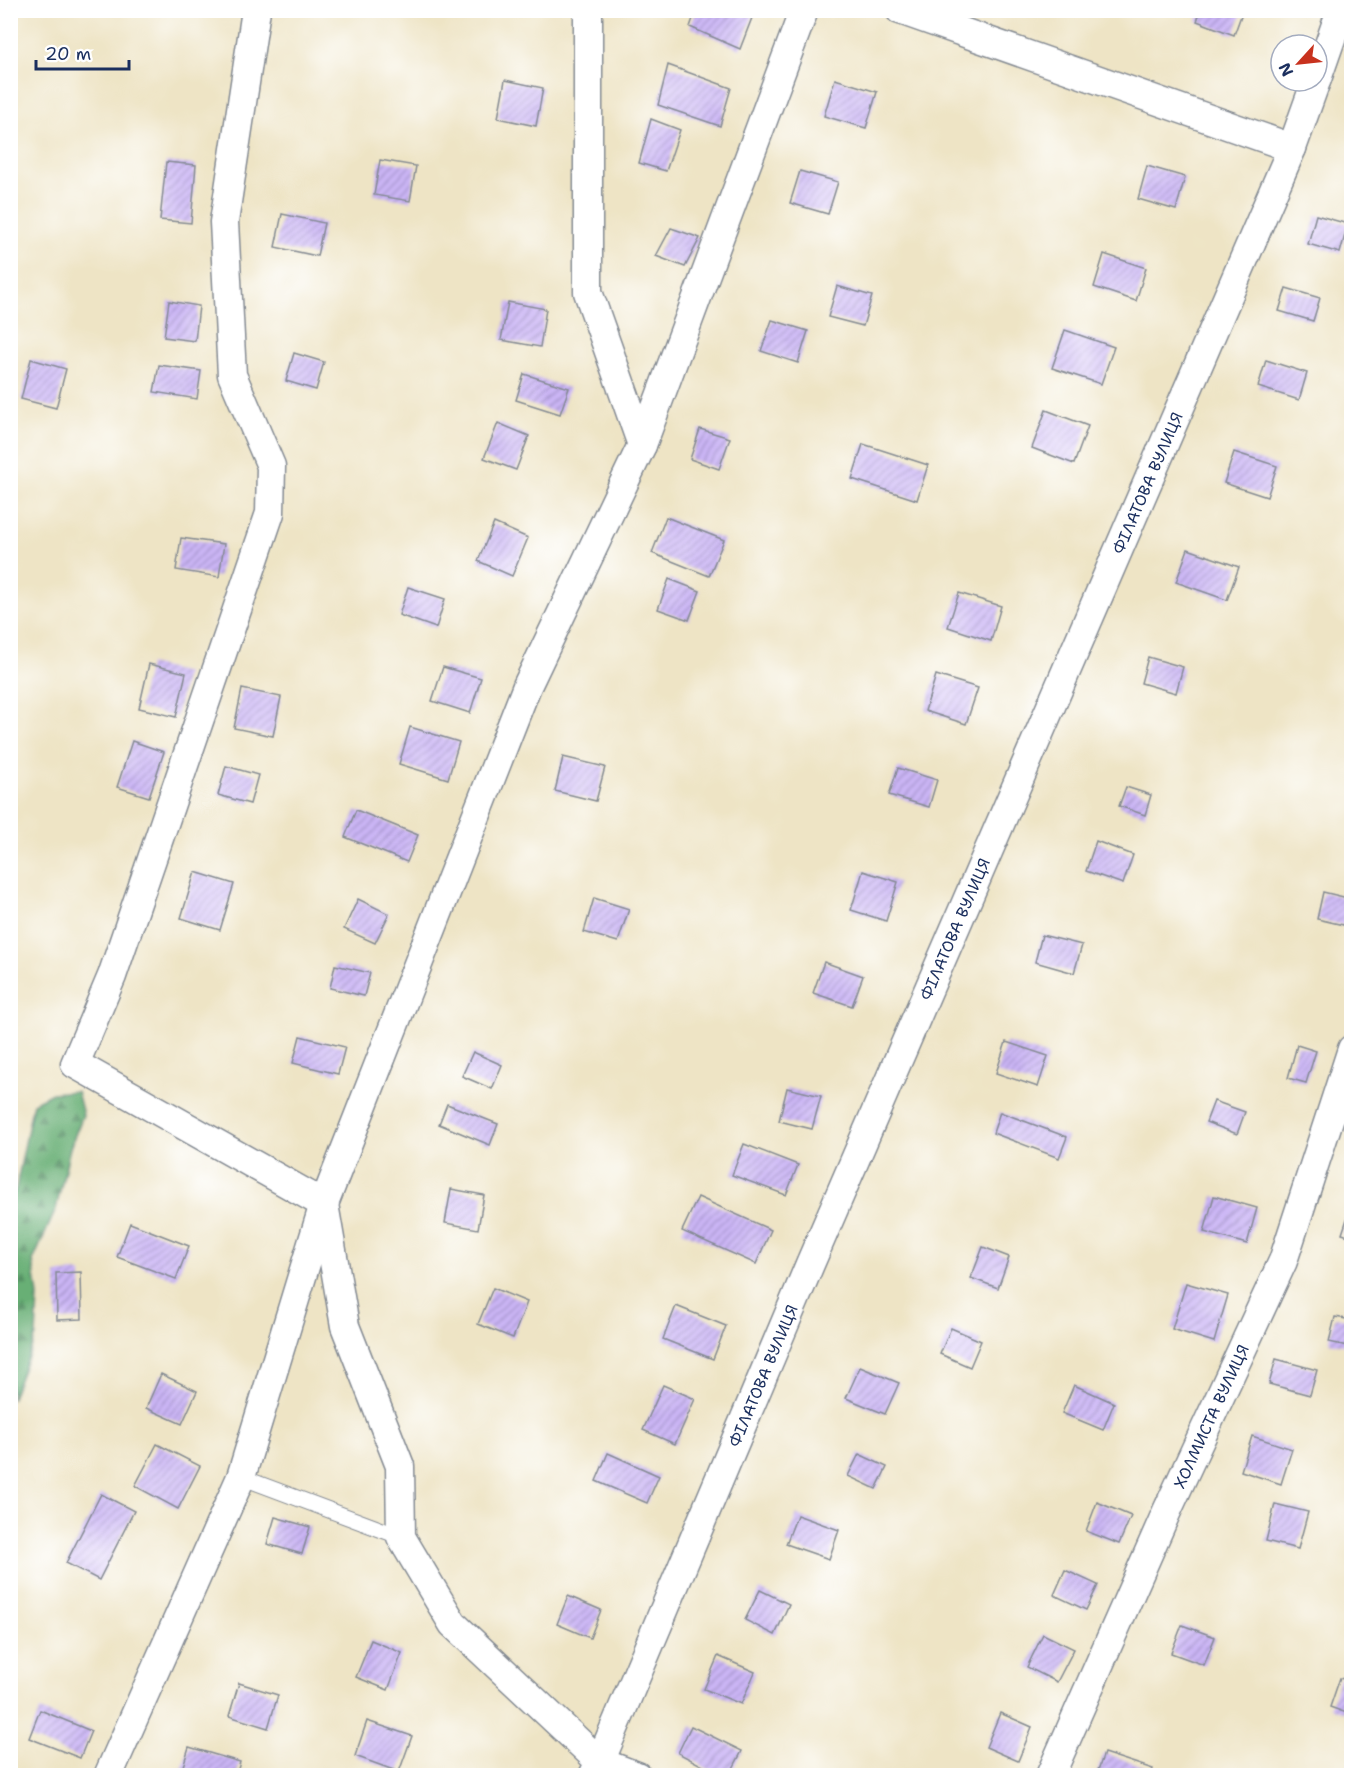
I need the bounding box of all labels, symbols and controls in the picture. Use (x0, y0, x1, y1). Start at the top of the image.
scale bar (36, 33, 129, 71)
north arrow (1269, 33, 1329, 93)
text: 20 m (45, 42, 91, 66)
text: N (1274, 59, 1298, 80)
street label: ФІЛАТОВА ВУЛИЦЯ (1107, 409, 1187, 557)
street label: ФІЛАТОВА ВУЛИЦЯ (915, 855, 995, 1003)
street label: ФІЛАТОВА ВУЛИЦЯ (724, 1301, 802, 1450)
street label: ХОЛМИСТА ВУЛИЦЯ (1168, 1341, 1253, 1492)

